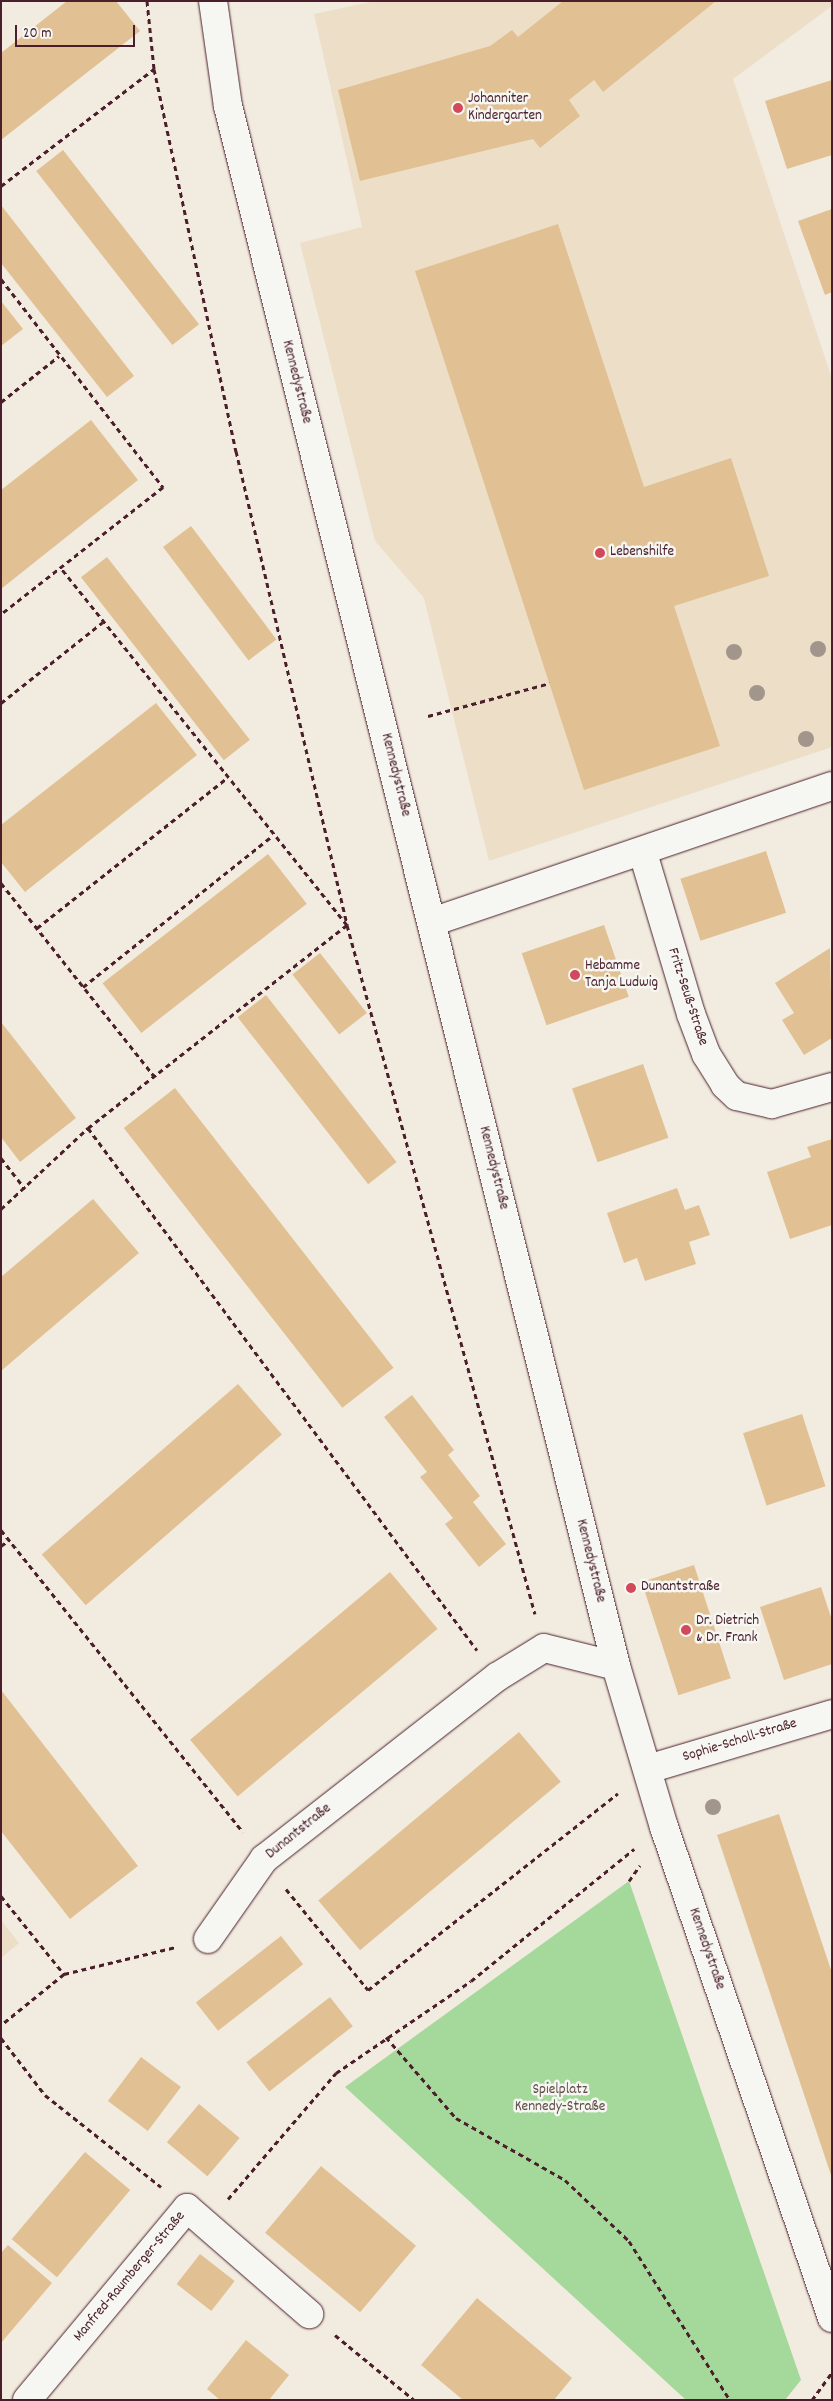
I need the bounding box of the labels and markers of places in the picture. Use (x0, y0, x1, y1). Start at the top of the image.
place label: Johanniter Kindergarten (468, 90, 542, 125)
marker: Johanniter Kindergarten (452, 102, 464, 114)
place label: Lebenshilfe (610, 544, 674, 562)
marker: Lebenshilfe (594, 547, 606, 559)
place label: Hebamme Tanja Ludwig (585, 957, 658, 992)
marker: Hebamme Tanja Ludwig (569, 969, 581, 981)
place label: Dunantstraße (641, 1579, 720, 1597)
marker: Dunantstraße (625, 1582, 637, 1594)
place label: Dr. Dietrich & Dr. Frank (696, 1612, 759, 1647)
marker: Dr. Dietrich & Dr. Frank (680, 1624, 692, 1636)

